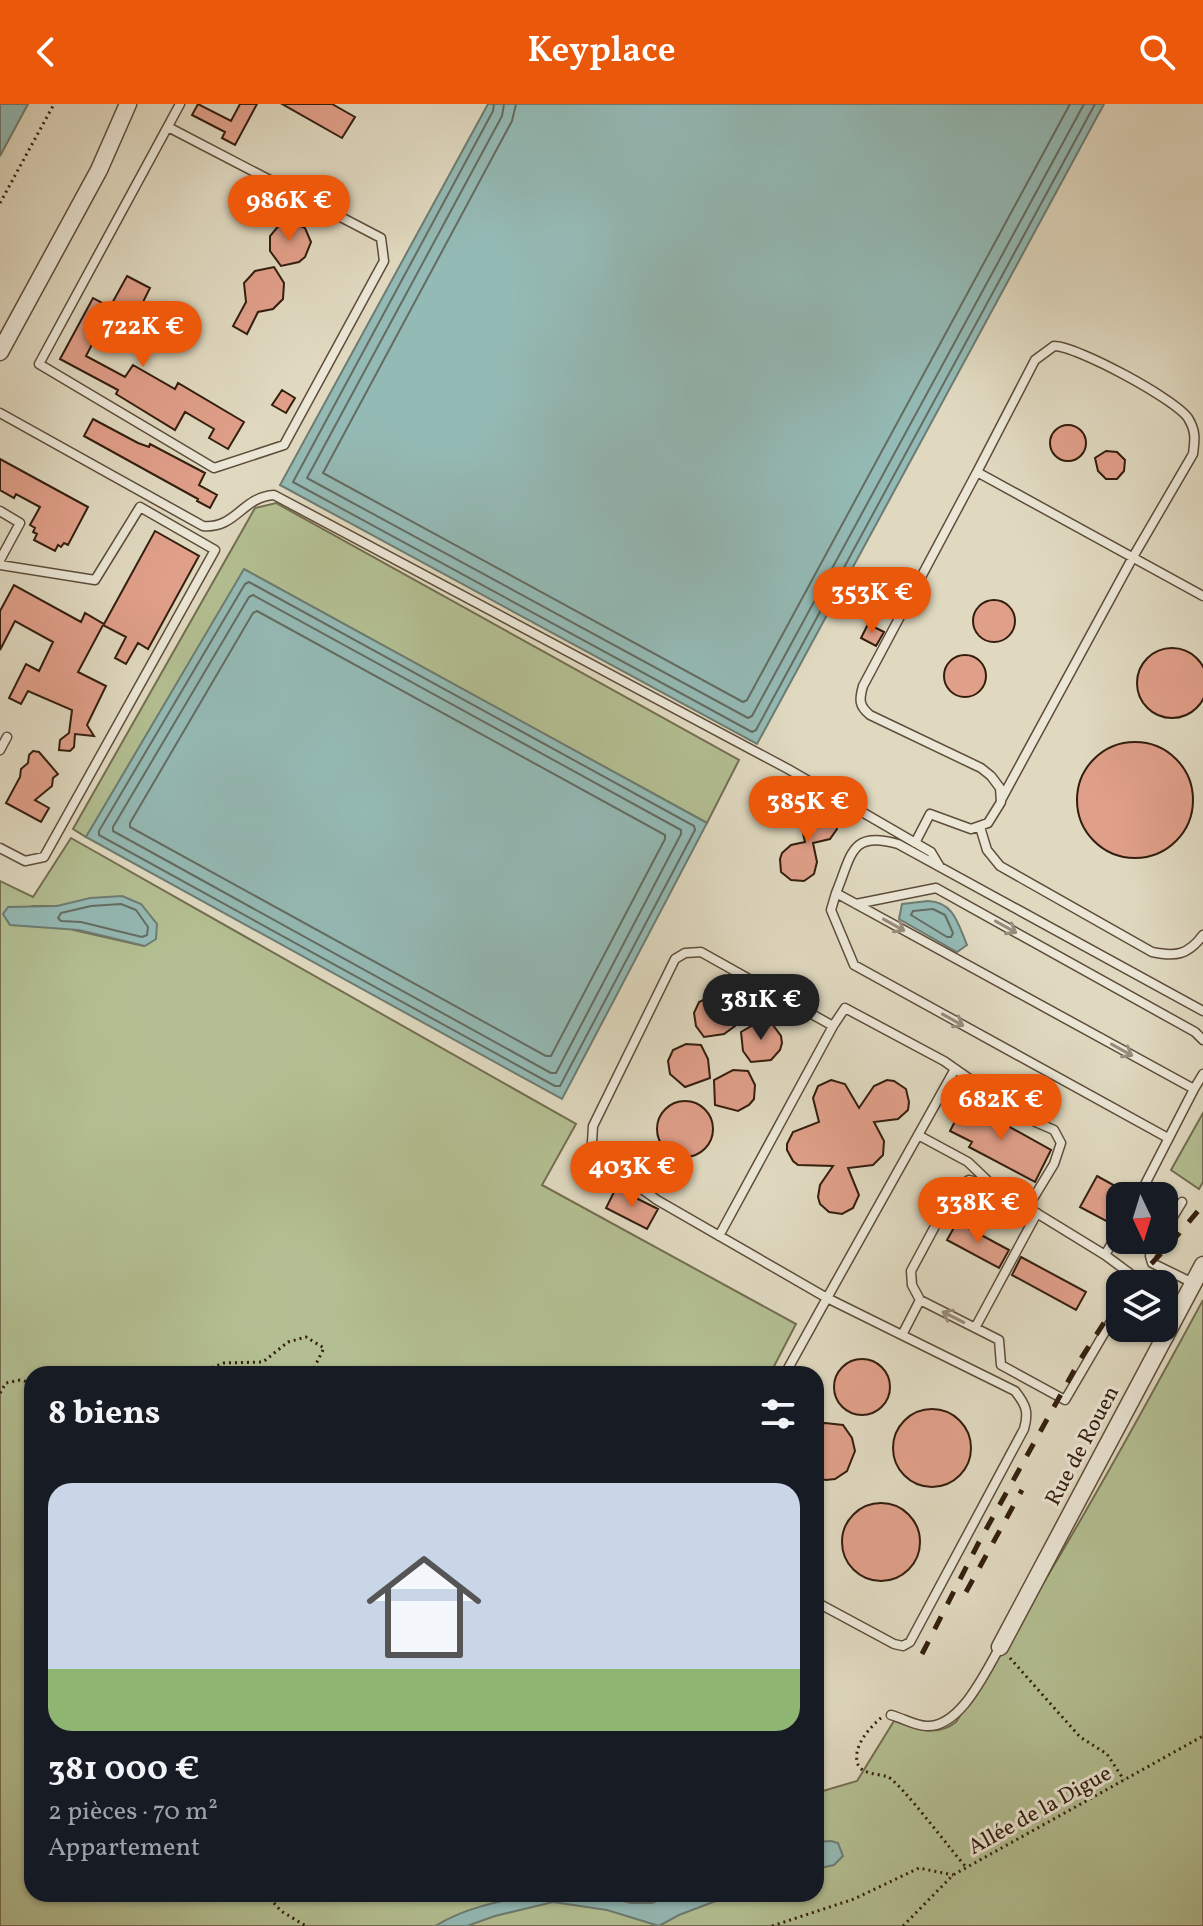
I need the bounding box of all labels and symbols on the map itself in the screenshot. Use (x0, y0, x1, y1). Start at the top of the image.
pin: 986K € (224, 175, 354, 243)
pin: 722K € (78, 301, 208, 369)
pin: 353K € (807, 567, 937, 635)
pin: 385K € (743, 776, 873, 844)
one-way arrow (882, 917, 905, 933)
one-way arrow (994, 920, 1017, 936)
pin: 381K € (696, 974, 826, 1042)
one-way arrow (940, 1012, 964, 1028)
one-way arrow (1110, 1042, 1133, 1058)
pin: 682K € (936, 1074, 1066, 1142)
pin: 403K € (567, 1141, 697, 1209)
pin: 338K € (913, 1177, 1043, 1245)
north arrow (1106, 1182, 1178, 1254)
one-way arrow (941, 1308, 965, 1324)
street label: Rue de Rouen (1039, 1381, 1128, 1512)
street label: Allée de la Digue (963, 1759, 1118, 1863)

